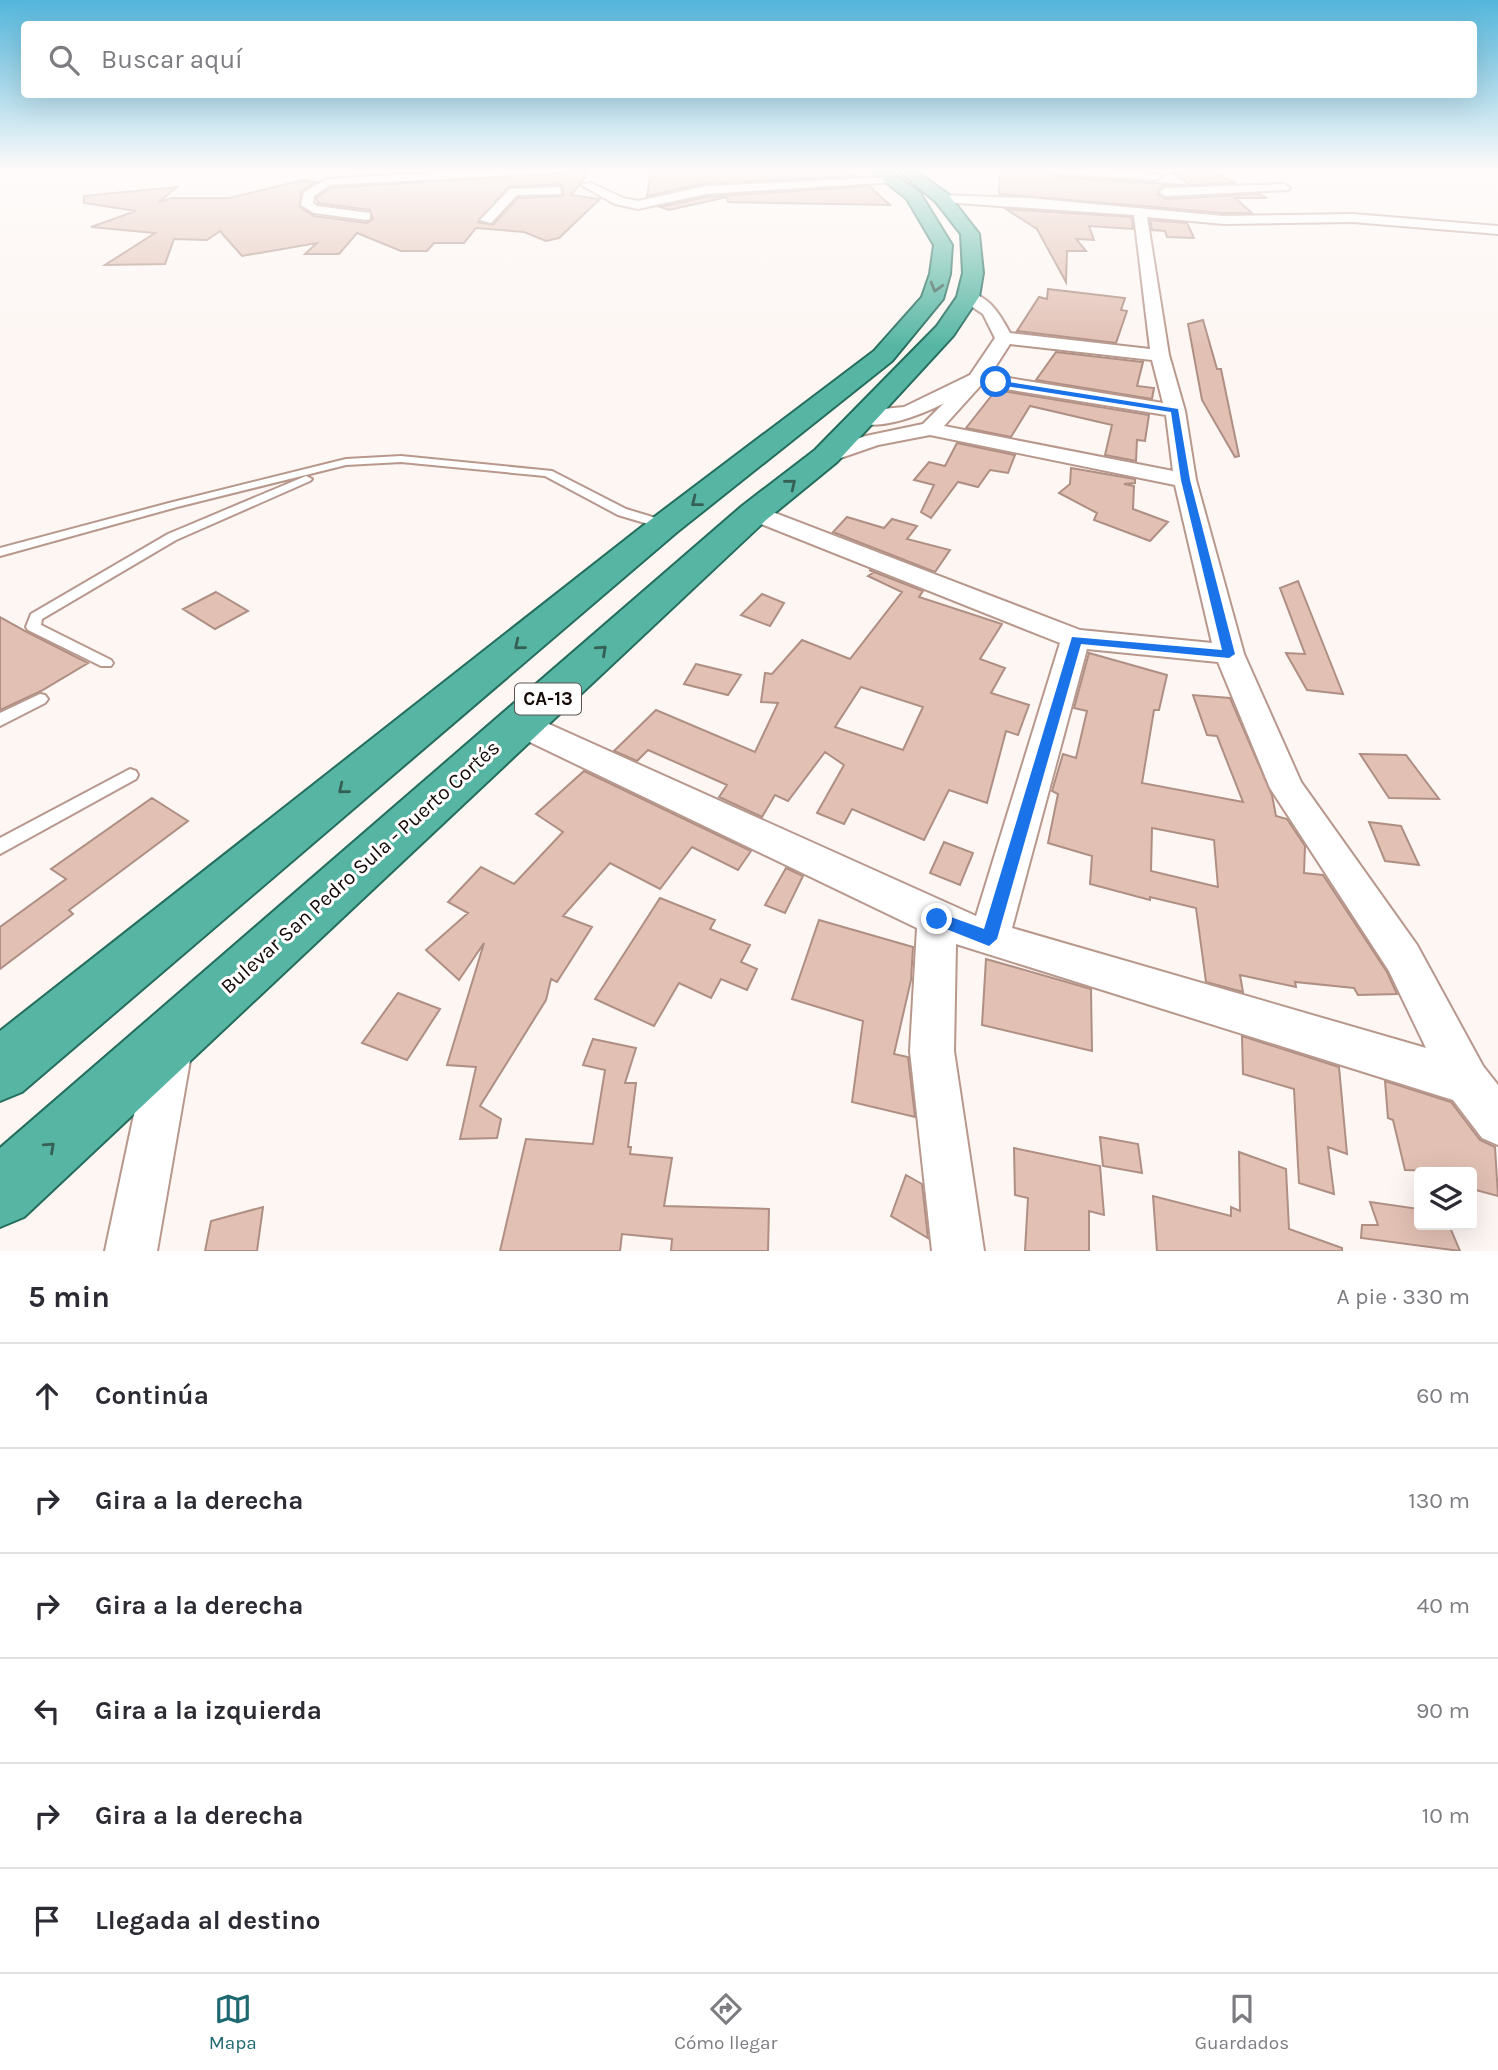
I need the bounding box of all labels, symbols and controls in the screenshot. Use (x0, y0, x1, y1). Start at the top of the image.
search box (21, 21, 1477, 98)
icon: search (45, 41, 83, 79)
text: Buscar aquí (101, 44, 243, 75)
one-way arrow (929, 280, 944, 292)
route start (980, 366, 1011, 397)
one-way arrow (783, 480, 796, 492)
one-way arrow (691, 493, 703, 506)
one-way arrow (515, 637, 528, 649)
one-way arrow (594, 646, 607, 659)
road number: CA-13 (515, 684, 581, 714)
street label: Bulevar San Pedro Sula - Puerto Cortés (216, 735, 504, 999)
one-way arrow (339, 781, 352, 793)
route end (921, 903, 952, 934)
one-way arrow (42, 1143, 55, 1155)
map controls (1414, 1167, 1477, 1230)
button: layers (1414, 1167, 1477, 1230)
text: 5 min (28, 1279, 110, 1315)
text: A pie · 330 m (1336, 1283, 1470, 1310)
icon: ahead (28, 1377, 66, 1415)
text: Continúa (95, 1380, 209, 1411)
text: 60 m (1416, 1382, 1470, 1409)
icon: right (28, 1482, 66, 1520)
text: Gira a la derecha (95, 1485, 304, 1516)
text: 130 m (1408, 1487, 1470, 1514)
icon: right (28, 1587, 66, 1625)
text: Gira a la derecha (95, 1590, 304, 1621)
text: 40 m (1417, 1592, 1470, 1619)
icon: left (28, 1692, 66, 1730)
text: Gira a la izquierda (95, 1695, 322, 1726)
text: 90 m (1416, 1697, 1470, 1724)
icon: right (28, 1797, 66, 1835)
text: Gira a la derecha (95, 1800, 304, 1831)
text: 10 m (1422, 1802, 1470, 1829)
icon: arrive (28, 1902, 66, 1940)
text: Llegada al destino (95, 1905, 321, 1936)
tab: Mapa (209, 1990, 257, 2054)
tab: Cómo llegar (674, 1990, 777, 2054)
tab: Guardados (1195, 1990, 1289, 2054)

